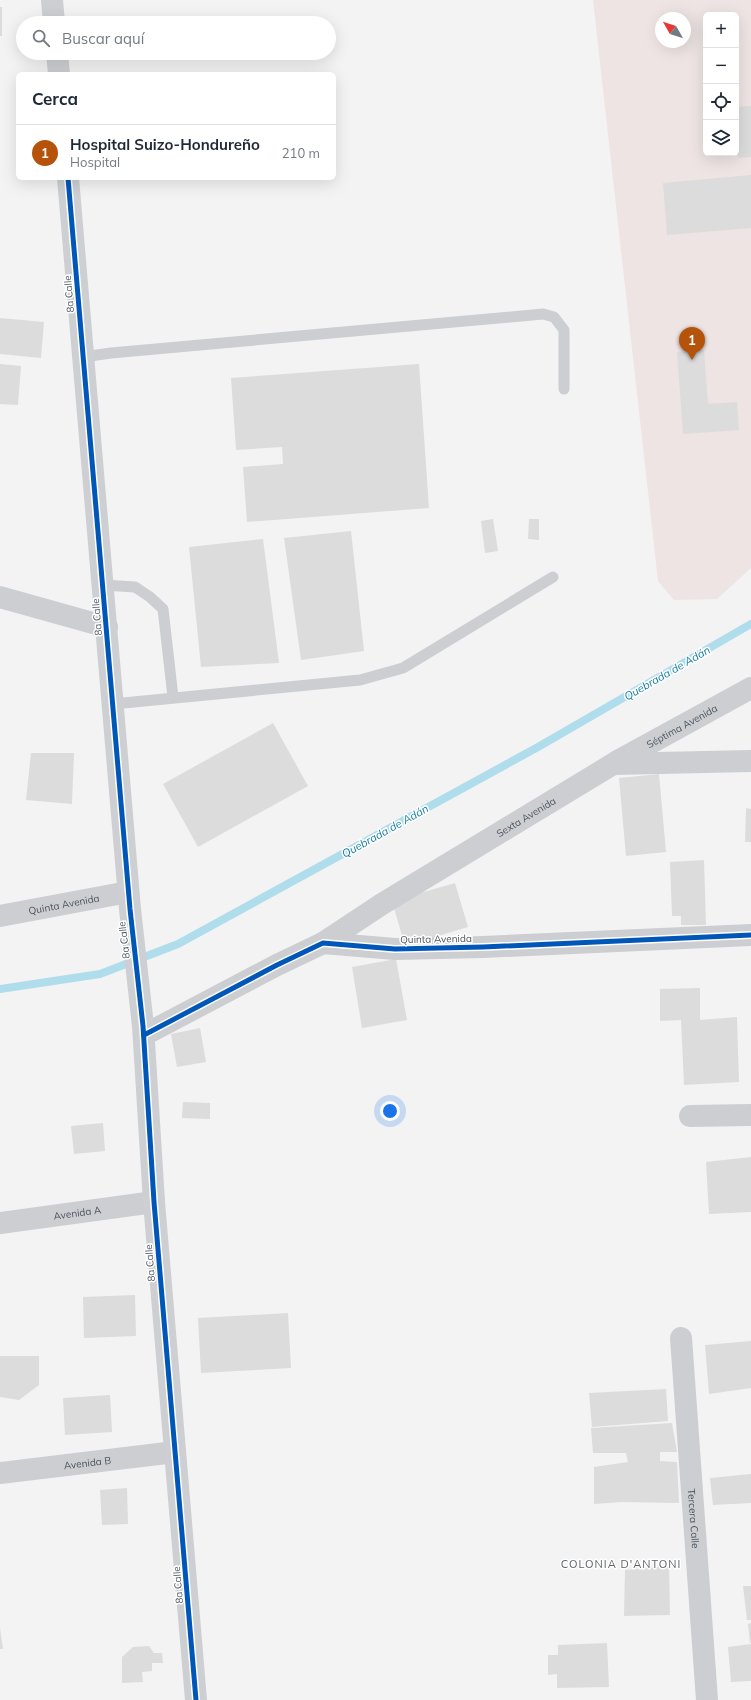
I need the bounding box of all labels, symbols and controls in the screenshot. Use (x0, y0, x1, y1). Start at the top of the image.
north arrow (655, 12, 691, 48)
map controls (703, 12, 739, 156)
button: + (703, 12, 739, 48)
search box (16, 16, 336, 60)
icon: search (30, 27, 52, 49)
text: Buscar aquí (62, 29, 144, 48)
button: − (703, 48, 739, 84)
button: locate (703, 84, 739, 120)
text: Cerca (32, 88, 78, 109)
button: layers (703, 120, 739, 156)
text: Hospital Suizo-Hondureño (70, 135, 260, 154)
text: 1 (41, 145, 49, 161)
text: 210 m (282, 145, 320, 161)
text: Hospital (70, 154, 120, 170)
street label: 8a Calle (61, 275, 77, 313)
pin: 1 (679, 327, 705, 360)
street label: 8a Calle (89, 598, 105, 636)
water label: Quebrada de Adán (621, 643, 713, 703)
street label: Séptima Avenida (644, 701, 720, 751)
street label: Sexta Avenida (494, 794, 558, 840)
water label: Quebrada de Adán (339, 801, 431, 861)
street label: Quinta Avenida (27, 891, 100, 917)
street label: 8a Calle (115, 921, 133, 959)
street label: Quinta Avenida (400, 932, 472, 946)
your location (380, 1101, 400, 1121)
street label: Avenida A (53, 1203, 103, 1222)
street label: 8a Calle (142, 1244, 158, 1282)
street label: Avenida B (63, 1453, 112, 1472)
street label: Tercera Calle (685, 1488, 703, 1549)
district label: COLONIA D'ANTONI (561, 1557, 681, 1571)
street label: 8a Calle (170, 1566, 186, 1604)

